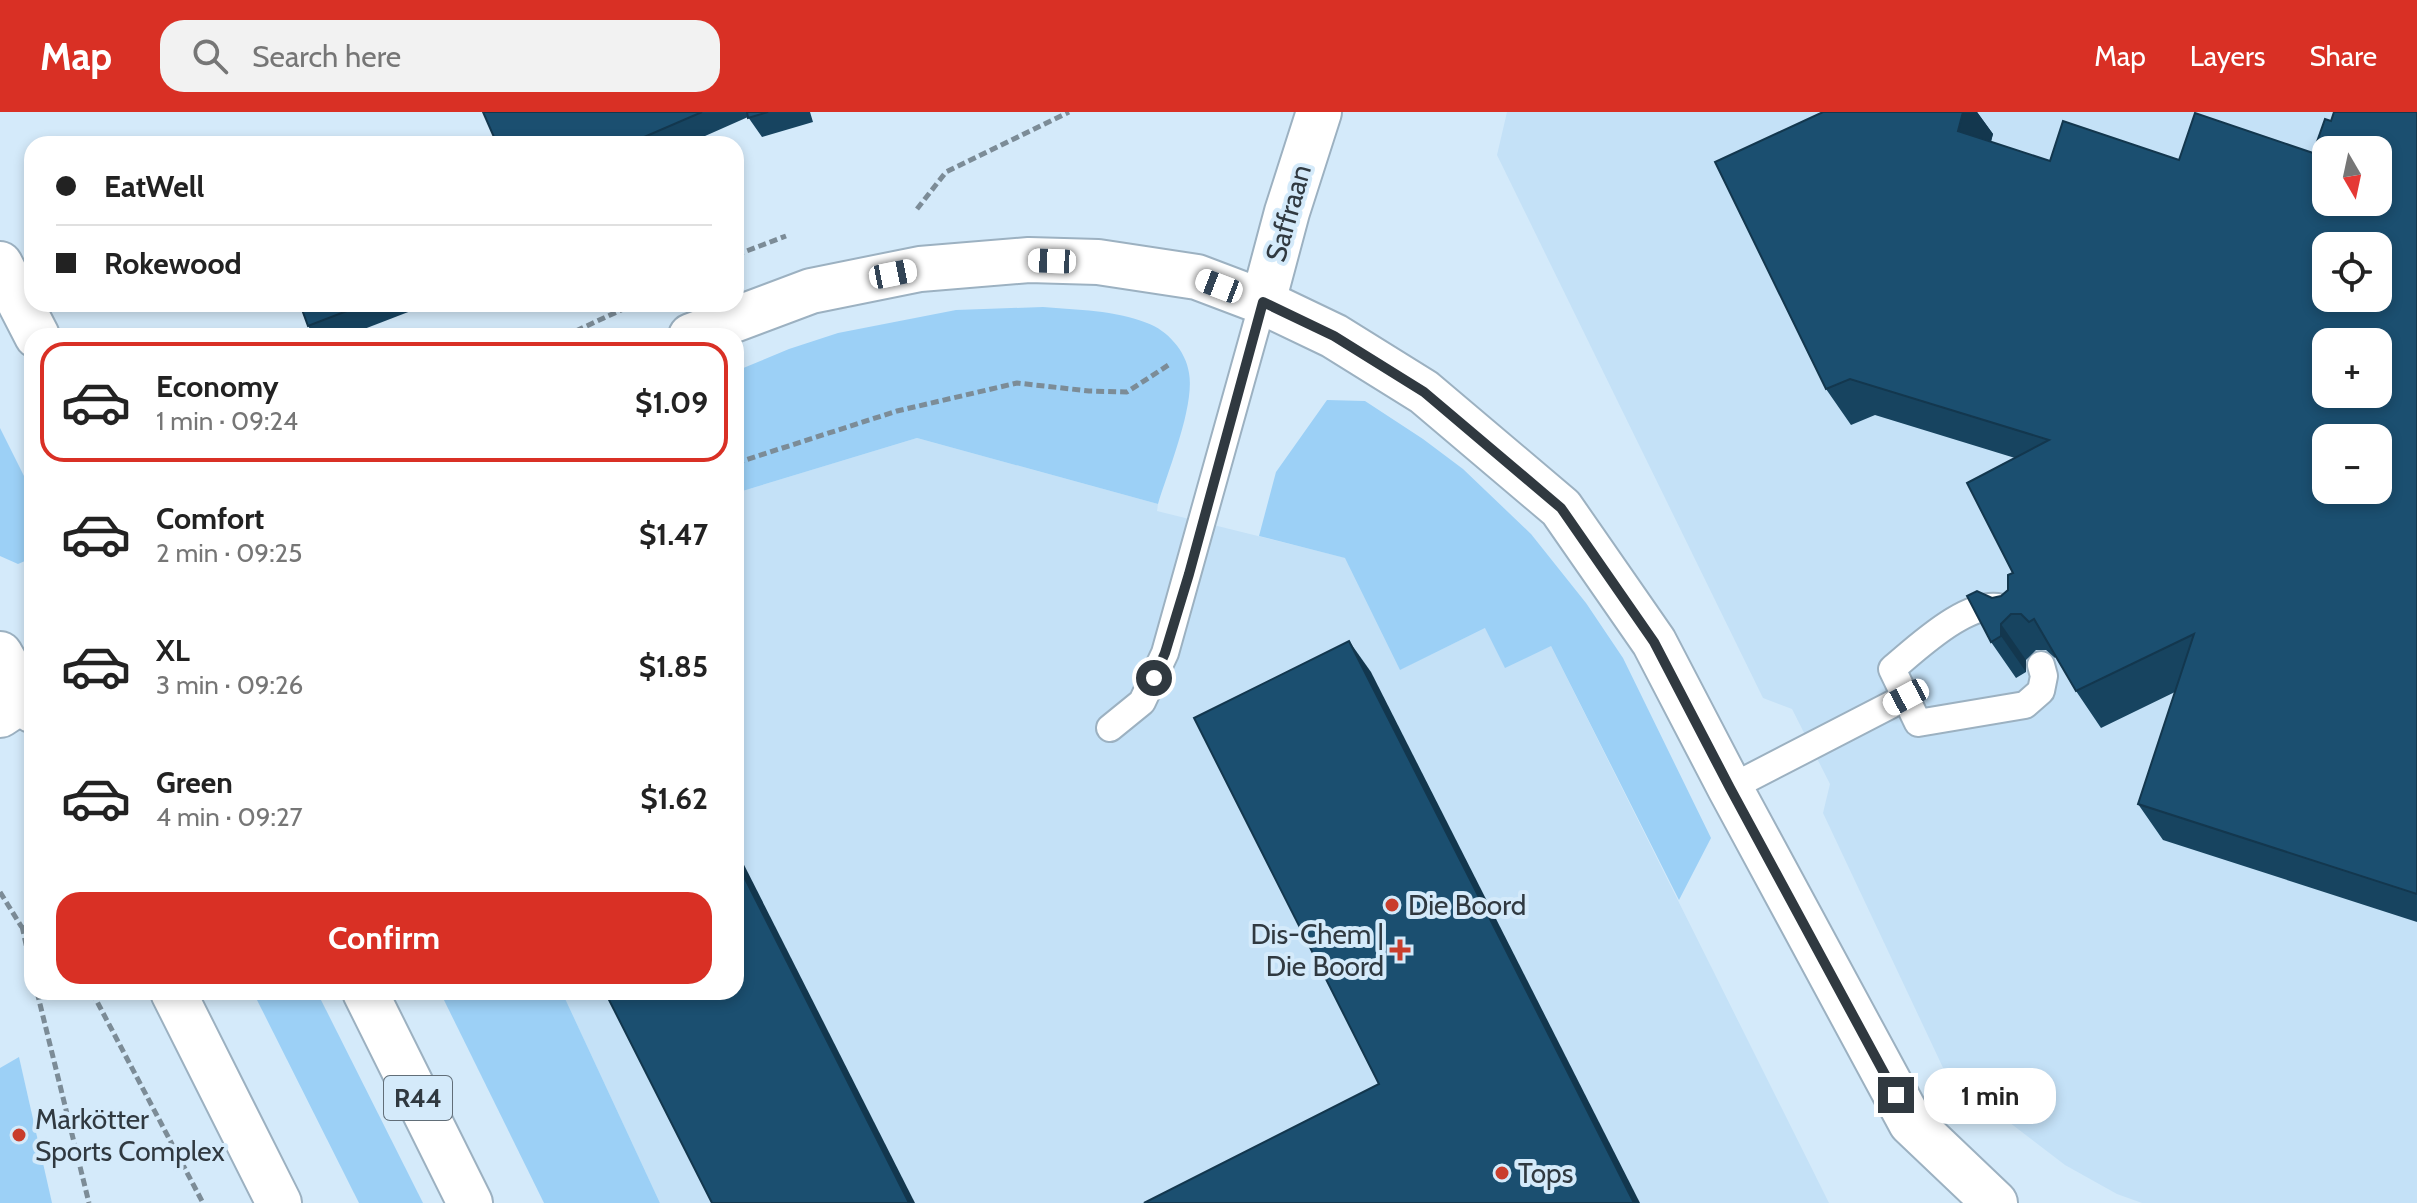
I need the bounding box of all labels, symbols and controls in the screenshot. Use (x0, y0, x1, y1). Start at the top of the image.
search box (160, 20, 720, 92)
text: Map (40, 33, 112, 80)
icon: search (188, 34, 232, 78)
text: Search here (252, 38, 401, 75)
text: Map (2094, 39, 2146, 73)
text: Layers (2190, 39, 2265, 73)
text: Share (2309, 39, 2377, 73)
north arrow (2312, 136, 2392, 216)
map controls (2312, 136, 2392, 504)
street label: Saffraan (1258, 161, 1318, 265)
text: EatWell (104, 168, 205, 205)
button: locate (2312, 232, 2392, 312)
text: Rokewood (104, 245, 242, 282)
car (1028, 248, 1076, 274)
car (867, 258, 919, 290)
car (1192, 266, 1246, 306)
button: + (2312, 328, 2392, 408)
icon: car (60, 366, 132, 438)
text: Economy (156, 368, 279, 405)
text: $1.09 (635, 384, 708, 421)
text: 1 min · 09:24 (156, 405, 298, 437)
button: − (2312, 424, 2392, 504)
icon: car (60, 498, 132, 570)
text: Comfort (156, 500, 264, 537)
text: $1.47 (639, 516, 708, 553)
text: 2 min · 09:25 (156, 537, 302, 569)
icon: car (60, 630, 132, 702)
text: XL (156, 632, 190, 669)
text: $1.85 (639, 648, 708, 685)
route start (1136, 660, 1172, 696)
text: 3 min · 09:26 (156, 669, 303, 701)
car (1879, 675, 1933, 719)
icon: car (60, 762, 132, 834)
text: Green (156, 764, 233, 801)
text: $1.62 (640, 780, 708, 817)
text: 4 min · 09:27 (156, 801, 303, 833)
place label: Die Boord (1408, 888, 1526, 922)
button: Confirm (56, 892, 712, 984)
marker: Die Boord (1383, 896, 1401, 914)
place label: Dis-Chem | Die Boord (1250, 917, 1384, 983)
marker: Dis-Chem | Die Boord (1391, 941, 1409, 959)
callout: 1 min (1924, 1067, 2056, 1123)
road number: R44 (384, 1076, 452, 1120)
route end (1878, 1077, 1914, 1113)
text: 1 min (1961, 1080, 2019, 1112)
place label: Markötter Sports Complex (35, 1102, 225, 1168)
marker: Markötter Sports Complex (10, 1126, 28, 1144)
place label: Tops (1518, 1156, 1573, 1190)
marker: Tops (1493, 1164, 1511, 1182)

